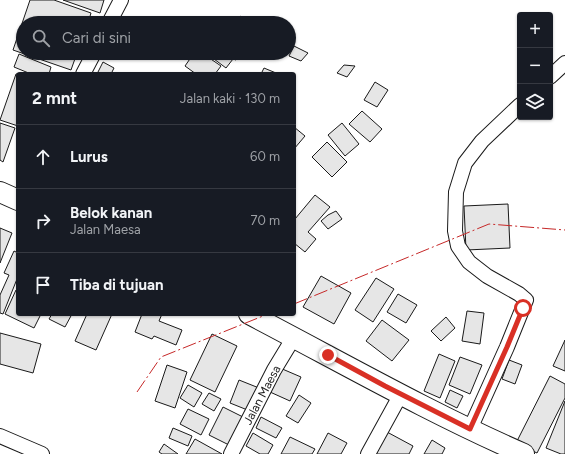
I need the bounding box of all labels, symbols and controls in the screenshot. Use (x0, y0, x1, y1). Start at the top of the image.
map controls (517, 12, 553, 120)
button: + (517, 12, 553, 48)
search box (16, 16, 296, 60)
icon: search (30, 27, 52, 49)
text: Cari di sini (62, 29, 131, 47)
button: − (517, 48, 553, 84)
button: layers (517, 84, 553, 120)
text: 2 mnt (32, 88, 77, 108)
text: Jalan kaki · 130 m (180, 91, 280, 106)
icon: ahead (32, 146, 54, 168)
text: Lurus (70, 148, 108, 166)
text: 60 m (250, 149, 280, 164)
text: Belok kanan (70, 204, 152, 222)
icon: right (32, 210, 54, 232)
text: 70 m (250, 213, 280, 228)
text: Jalan Maesa (70, 222, 141, 237)
icon: arrive (32, 274, 54, 296)
text: Tiba di tujuan (70, 276, 164, 294)
route start (514, 299, 532, 317)
route end (319, 346, 337, 364)
street label: Jalan Maesa (240, 363, 284, 427)

